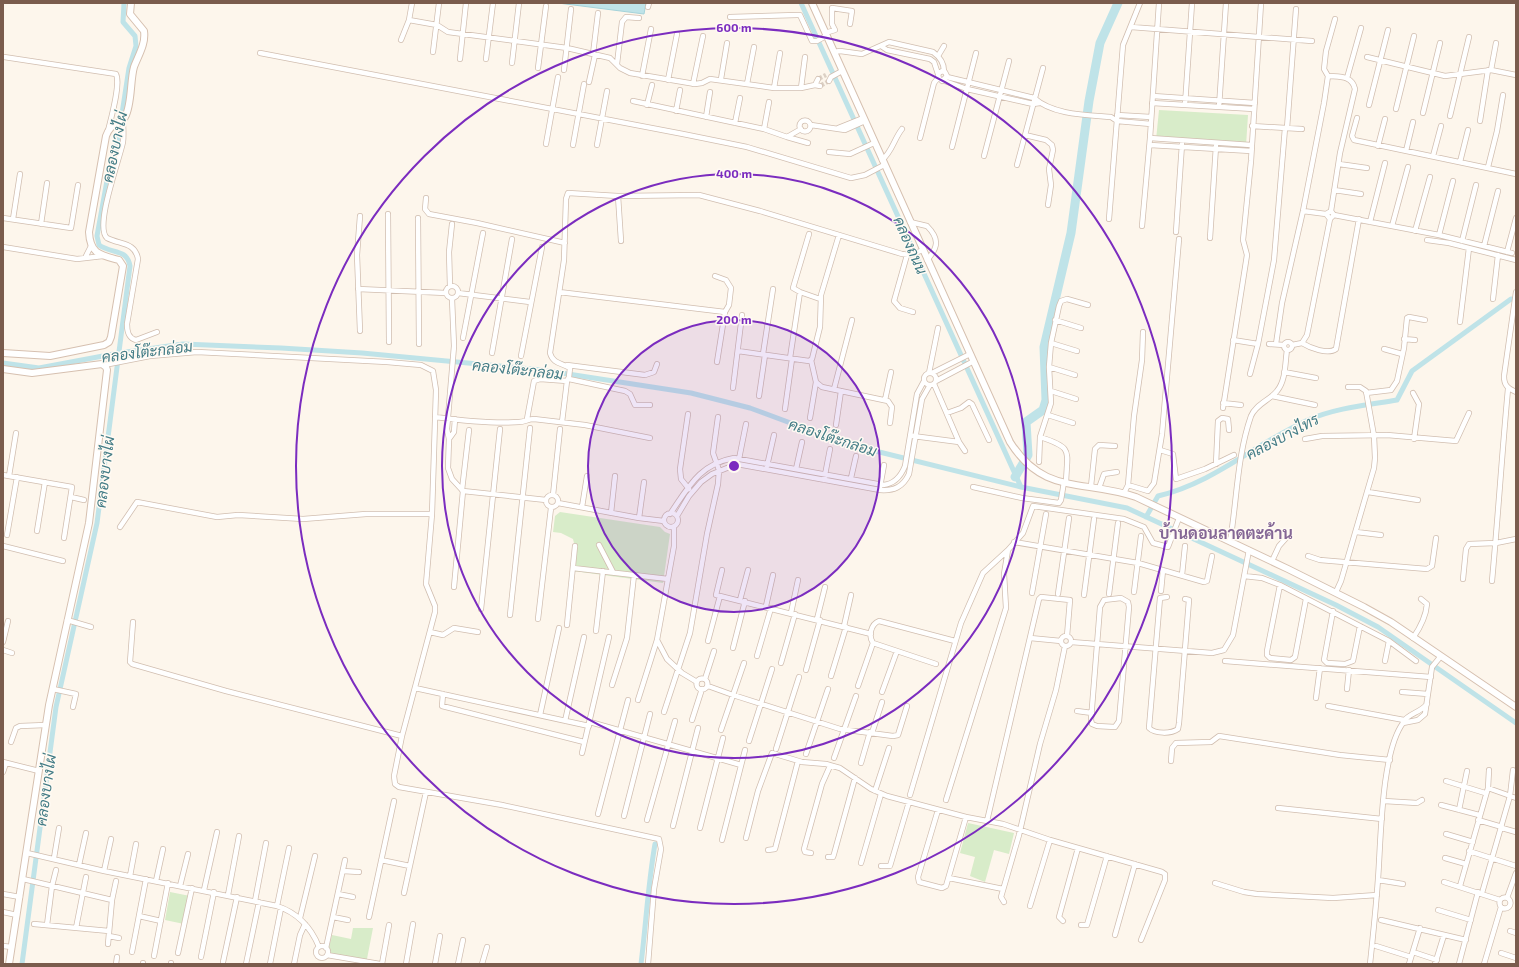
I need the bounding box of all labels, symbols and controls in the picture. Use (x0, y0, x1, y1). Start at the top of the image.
text: 600 m (716, 20, 752, 34)
water label: คลองบางไผ่ (98, 109, 131, 184)
text: 400 m (716, 166, 752, 180)
water label: คลองถนน (890, 213, 932, 277)
text: 200 m (716, 312, 752, 326)
water label: คลองโต๊ะกล่อม (100, 336, 194, 366)
water label: คลองโต๊ะกล่อม (472, 355, 564, 383)
water label: คลองบางไทร (1242, 409, 1322, 463)
water label: คลองโต๊ะกล่อม (787, 414, 879, 460)
water label: คลองบางไผ่ (91, 434, 117, 509)
centre of rings (727, 459, 741, 473)
district label: บ้านดอนลาดตะค้าน (1159, 522, 1293, 542)
water label: คลองบางไผ่ (31, 752, 59, 827)

